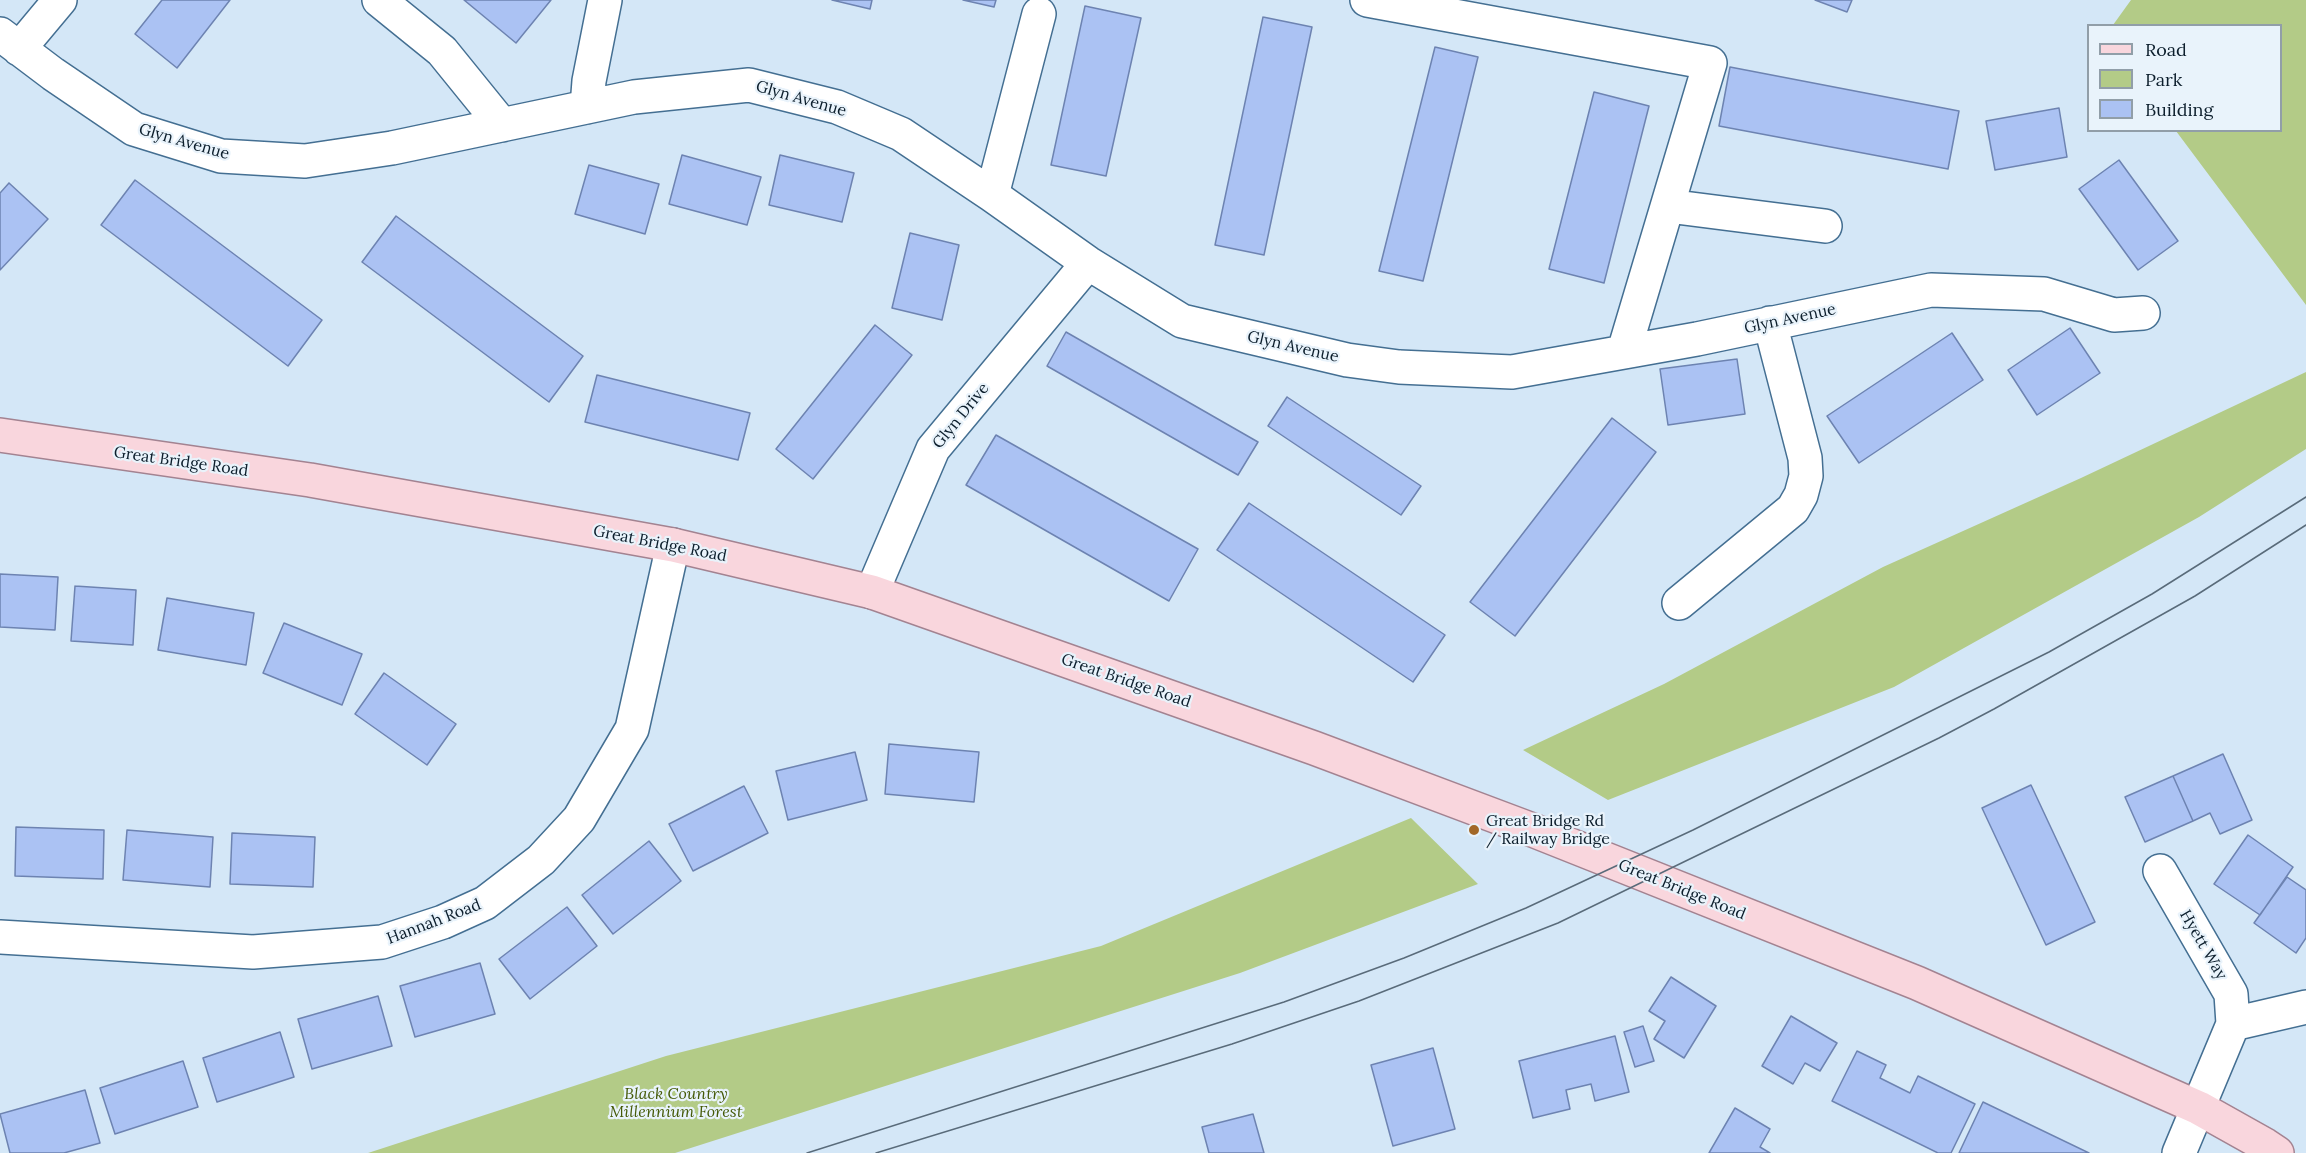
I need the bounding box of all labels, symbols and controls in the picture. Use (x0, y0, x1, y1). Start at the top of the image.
legend (2087, 24, 2282, 132)
text: Road (2145, 38, 2187, 61)
text: Park (2145, 68, 2182, 91)
street label: Glyn Avenue (754, 77, 848, 121)
text: Building (2145, 98, 2213, 121)
street label: Glyn Avenue (137, 120, 231, 164)
street label: Glyn Avenue (1742, 300, 1838, 338)
street label: Glyn Avenue (1245, 327, 1341, 367)
street label: Glyn Drive (929, 379, 993, 453)
street label: Great Bridge Road (112, 443, 250, 481)
street label: Great Bridge Road (592, 522, 728, 566)
street label: Great Bridge Road (1059, 650, 1193, 712)
place label: Great Bridge Rd / Railway Bridge (1486, 811, 1610, 849)
marker: Great Bridge Rd / Railway Bridge (1467, 823, 1481, 837)
street label: Great Bridge Road (1615, 856, 1749, 924)
street label: Hannah Road (384, 895, 484, 949)
street label: Hyett Way (2175, 907, 2231, 983)
park label: Black Country Millennium Forest (610, 1084, 742, 1122)

